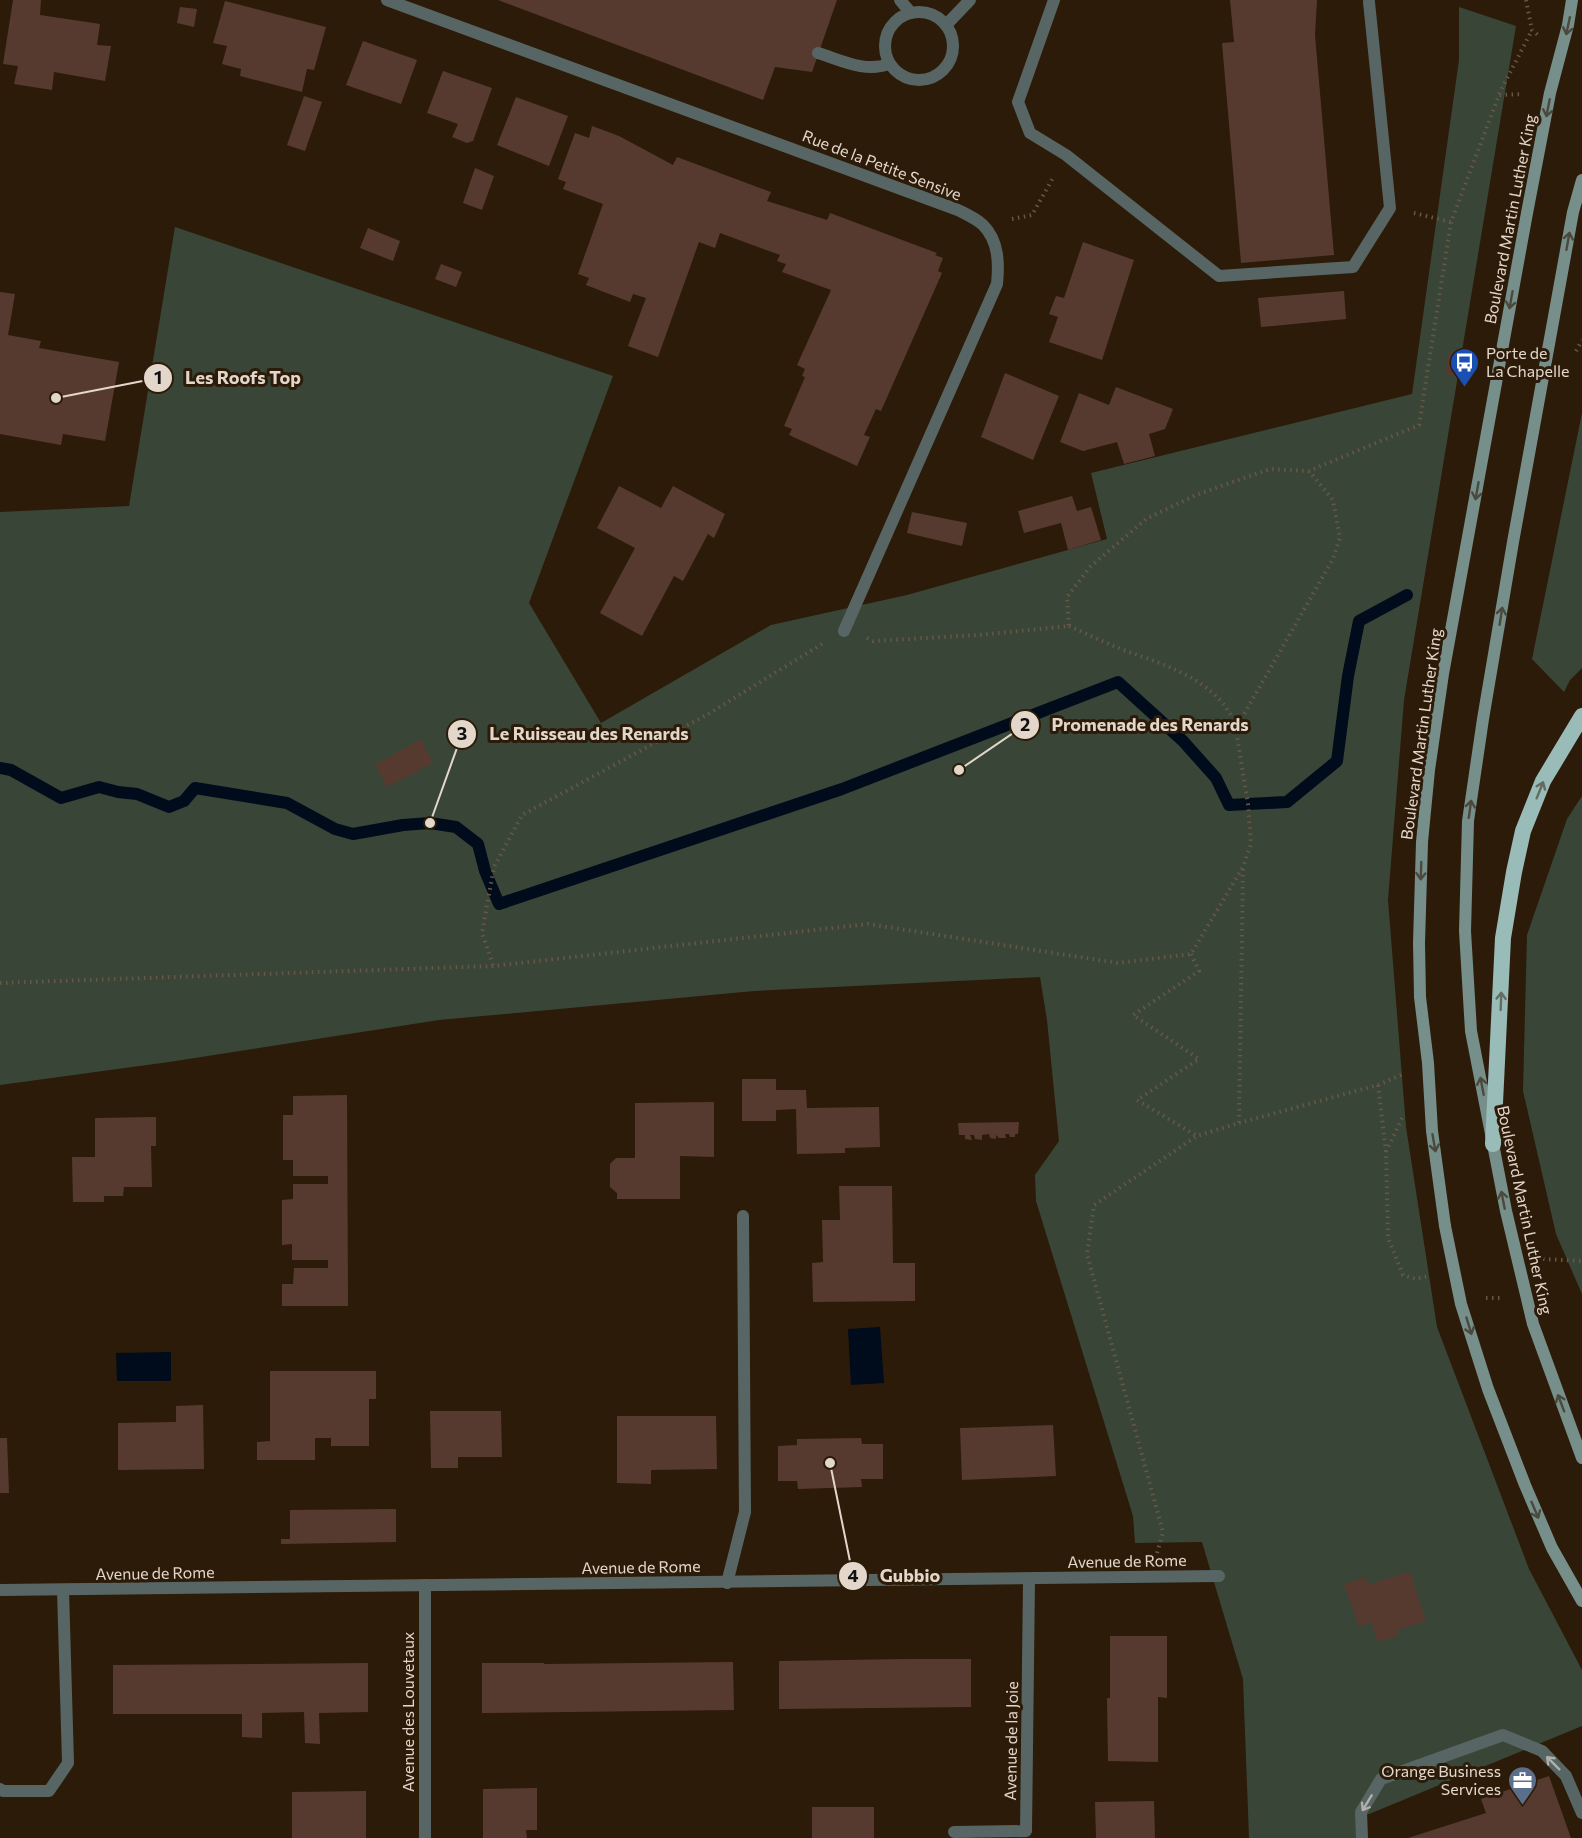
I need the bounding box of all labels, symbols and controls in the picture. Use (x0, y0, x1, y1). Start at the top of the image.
one-way arrow (1561, 16, 1573, 35)
one-way arrow (1542, 98, 1553, 117)
street label: Boulevard Martin Luther King (1480, 112, 1539, 325)
street label: Rue de la Petite Sensive (800, 125, 964, 204)
one-way arrow (1563, 232, 1574, 252)
one-way arrow (1505, 289, 1516, 309)
place label: Porte de La Chapelle (1486, 343, 1570, 380)
bus stop icon: Porte de La Chapelle (1449, 346, 1481, 388)
callout: Les Roofs Top (143, 360, 312, 396)
text: 1 (154, 366, 162, 388)
text: Les Roofs Top (185, 366, 301, 388)
one-way arrow (1471, 481, 1482, 501)
one-way arrow (1495, 607, 1506, 627)
street label: Boulevard Martin Luther King (1396, 627, 1445, 841)
callout: Promenade des Renards (1010, 707, 1261, 743)
text: 2 (1020, 713, 1030, 735)
text: Promenade des Renards (1051, 713, 1249, 735)
callout: Le Ruisseau des Renards (447, 716, 700, 752)
text: 3 (457, 722, 467, 744)
text: Le Ruisseau des Renards (489, 722, 689, 744)
one-way arrow (1535, 782, 1546, 800)
one-way arrow (1465, 799, 1476, 819)
one-way arrow (1415, 861, 1427, 881)
one-way arrow (1495, 992, 1507, 1012)
one-way arrow (1476, 1077, 1487, 1097)
street label: Boulevard Martin Luther King (1494, 1104, 1557, 1316)
one-way arrow (1429, 1132, 1440, 1152)
one-way arrow (1498, 1190, 1509, 1210)
one-way arrow (1464, 1316, 1475, 1335)
one-way arrow (1555, 1394, 1566, 1413)
one-way arrow (1530, 1500, 1542, 1518)
street label: Avenue de Rome (1067, 1550, 1187, 1571)
street label: Avenue de Rome (581, 1556, 701, 1577)
callout: Gubbio (838, 1558, 953, 1594)
street label: Avenue de Rome (95, 1562, 215, 1583)
text: 4 (847, 1564, 859, 1586)
text: Gubbio (880, 1564, 940, 1586)
street label: Avenue des Louvetaux (398, 1631, 417, 1792)
street label: Avenue de la Joie (1000, 1681, 1021, 1801)
one-way arrow (1546, 1755, 1561, 1770)
place label: Orange Business Services (1381, 1761, 1501, 1798)
office icon: Orange Business Services (1506, 1764, 1538, 1806)
one-way arrow (1360, 1794, 1372, 1811)

